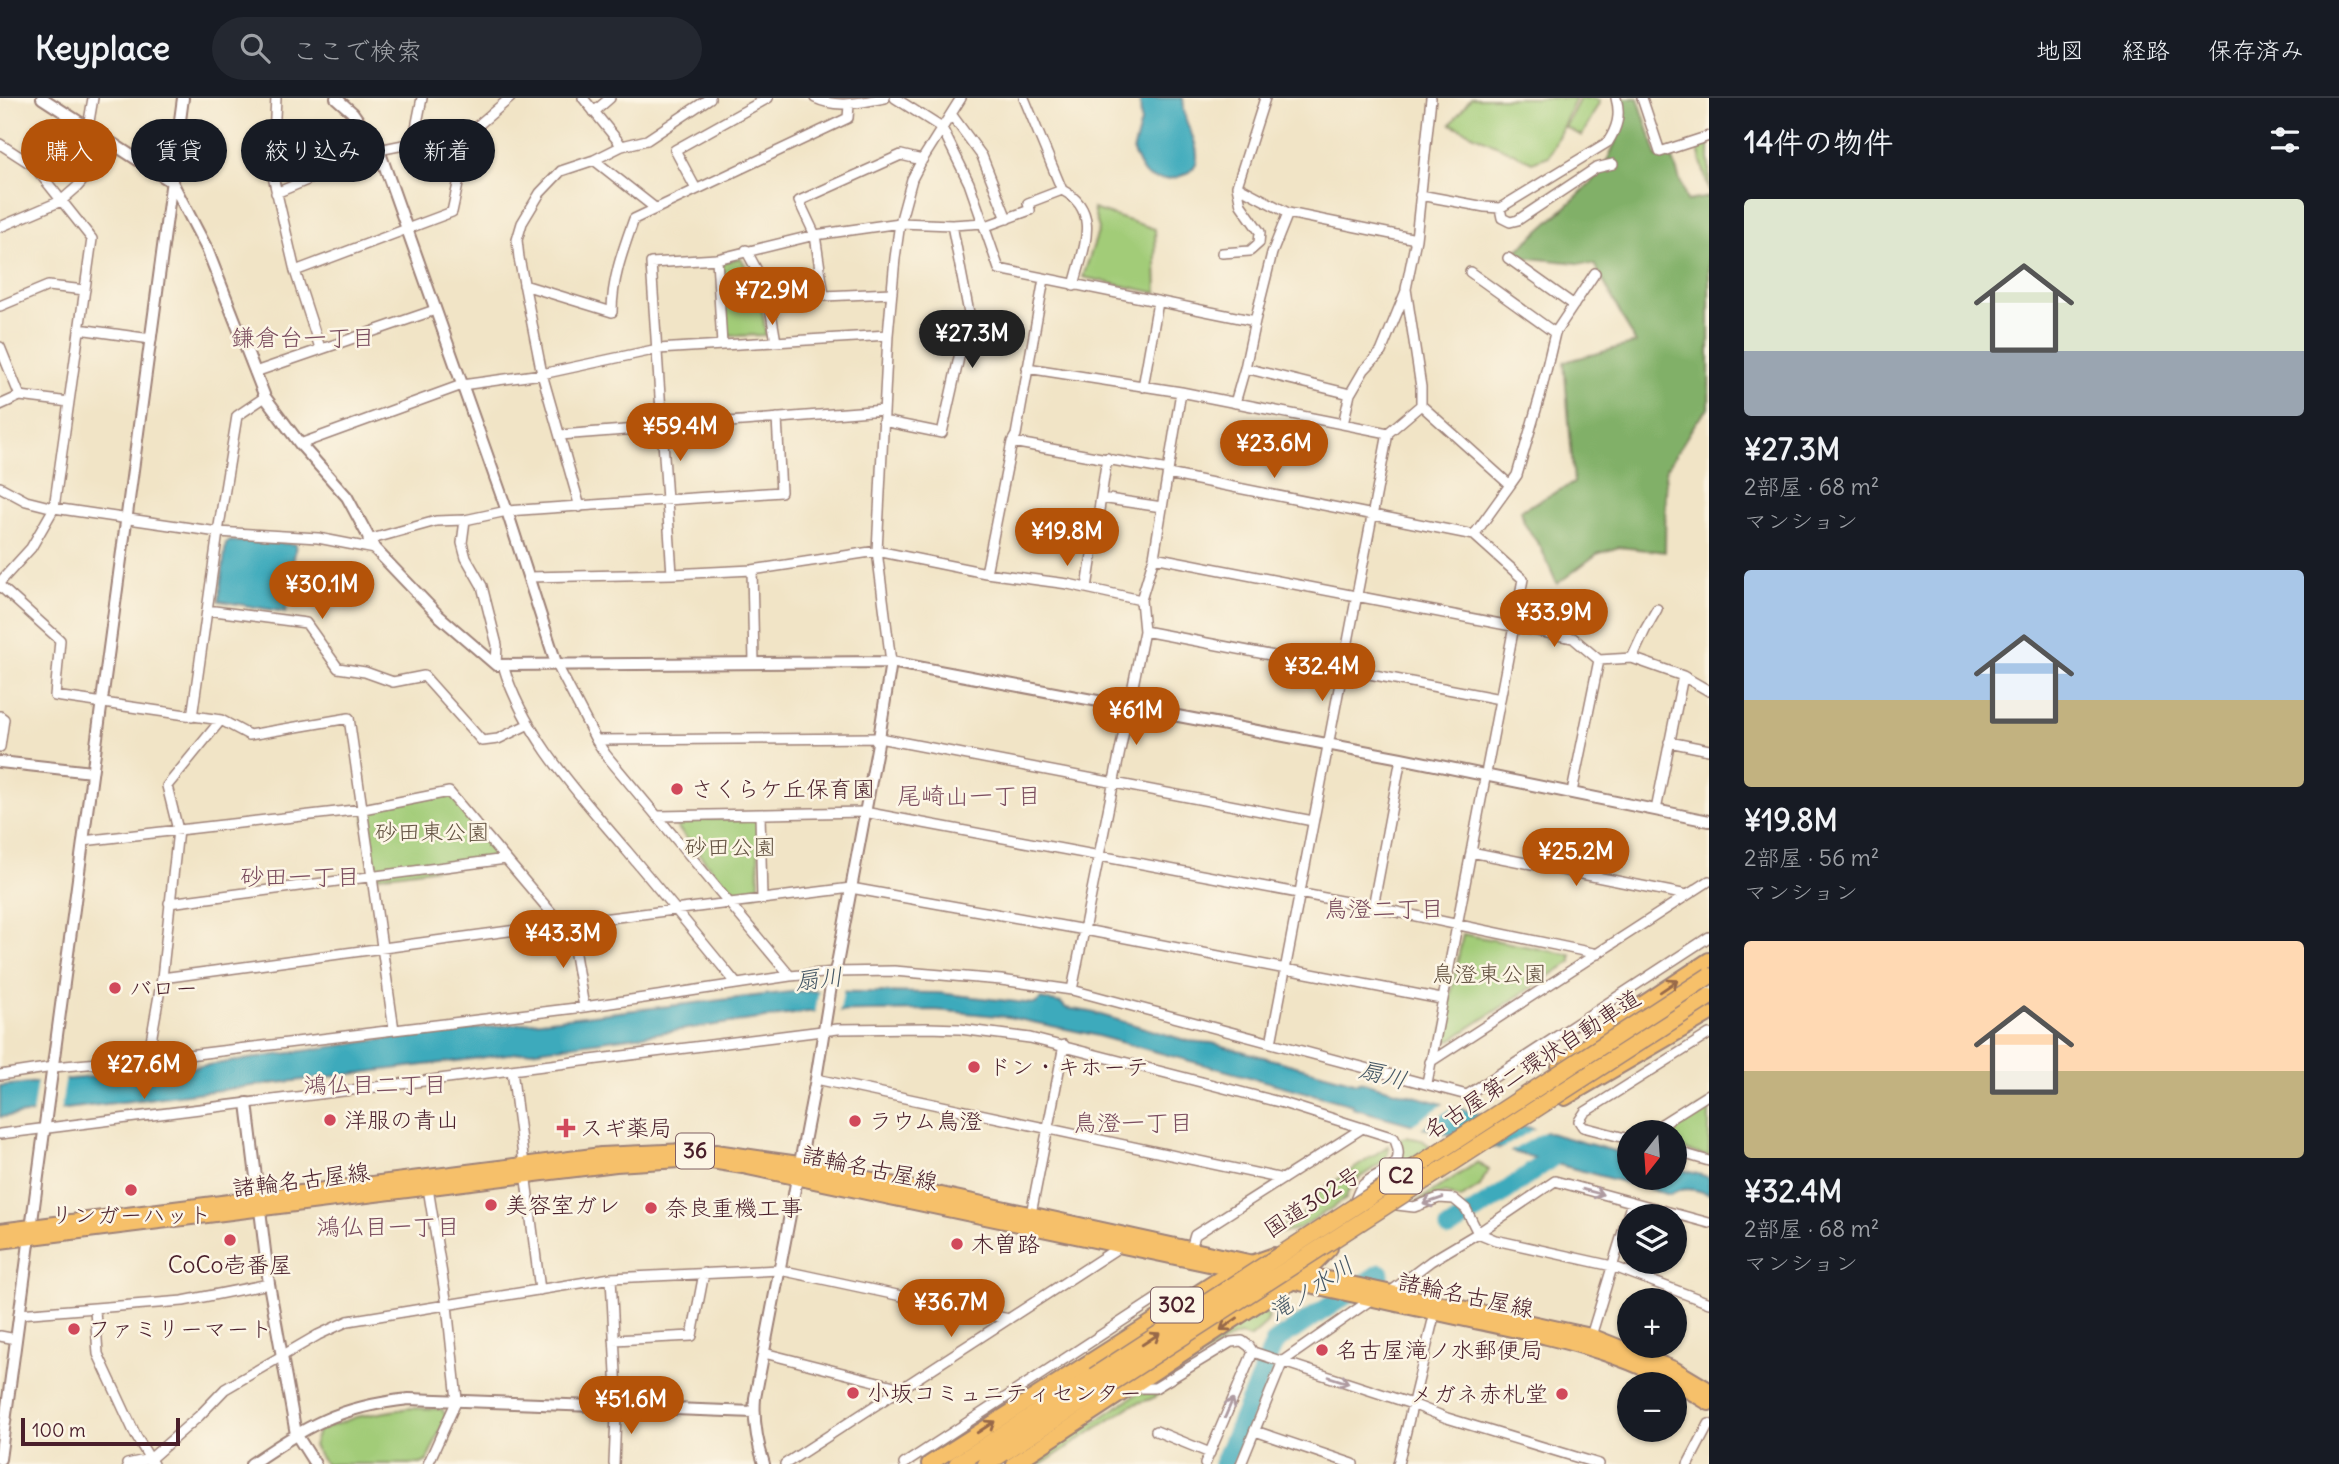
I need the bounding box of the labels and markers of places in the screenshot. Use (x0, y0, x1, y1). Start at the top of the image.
pin: ¥72.9M (715, 268, 829, 327)
pin: ¥27.3M (915, 310, 1029, 370)
pin: ¥59.4M (623, 404, 737, 463)
pin: ¥23.6M (1217, 420, 1331, 480)
pin: ¥19.8M (1010, 508, 1124, 568)
pin: ¥30.1M (265, 561, 379, 621)
pin: ¥33.9M (1497, 589, 1611, 649)
pin: ¥32.4M (1265, 644, 1379, 703)
pin: ¥61M (1095, 688, 1177, 747)
place label: さくらケ丘保育園 (691, 774, 875, 803)
marker: さくらケ丘保育園 (669, 781, 685, 797)
pin: ¥25.2M (1519, 828, 1633, 888)
pin: ¥43.3M (506, 910, 620, 970)
place label: バロー (129, 973, 198, 1002)
marker: バロー (107, 980, 123, 996)
pin: ¥27.6M (87, 1042, 201, 1101)
place label: ドン・キホーテ (988, 1052, 1149, 1081)
marker: ドン・キホーテ (966, 1059, 982, 1075)
place label: 洋服の青山 (344, 1105, 459, 1134)
place label: ラウム鳥澄 (869, 1106, 983, 1135)
marker: 洋服の青山 (322, 1112, 338, 1128)
place label: スギ薬局 (580, 1113, 672, 1142)
marker: ラウム鳥澄 (847, 1113, 863, 1129)
marker: スギ薬局 (558, 1120, 574, 1136)
marker: リンガーハット (123, 1182, 139, 1198)
place label: 美容室ガレ (505, 1190, 620, 1219)
place label: 奈良重機工事 (665, 1193, 803, 1222)
marker: 美容室ガレ (483, 1197, 499, 1213)
place label: リンガーハット (51, 1200, 212, 1229)
marker: 奈良重機工事 (643, 1200, 659, 1216)
place label: 木曽路 (971, 1229, 1040, 1258)
marker: CoCo壱番屋 (222, 1232, 238, 1248)
marker: 木曽路 (949, 1236, 965, 1252)
place label: CoCo壱番屋 (168, 1250, 292, 1279)
pin: ¥36.7M (894, 1280, 1008, 1339)
place label: ファミリーマート (88, 1314, 272, 1343)
marker: ファミリーマート (66, 1321, 82, 1337)
place label: 名古屋滝ノ水郵便局 (1336, 1335, 1543, 1364)
marker: 名古屋滝ノ水郵便局 (1314, 1342, 1330, 1358)
pin: ¥51.6M (574, 1376, 688, 1436)
place label: 小坂コミュニティセンター (867, 1378, 1142, 1407)
place label: メガネ赤札堂 (1410, 1379, 1548, 1408)
marker: 小坂コミュニティセンター (845, 1385, 861, 1401)
marker: メガネ赤札堂 (1554, 1386, 1570, 1402)

